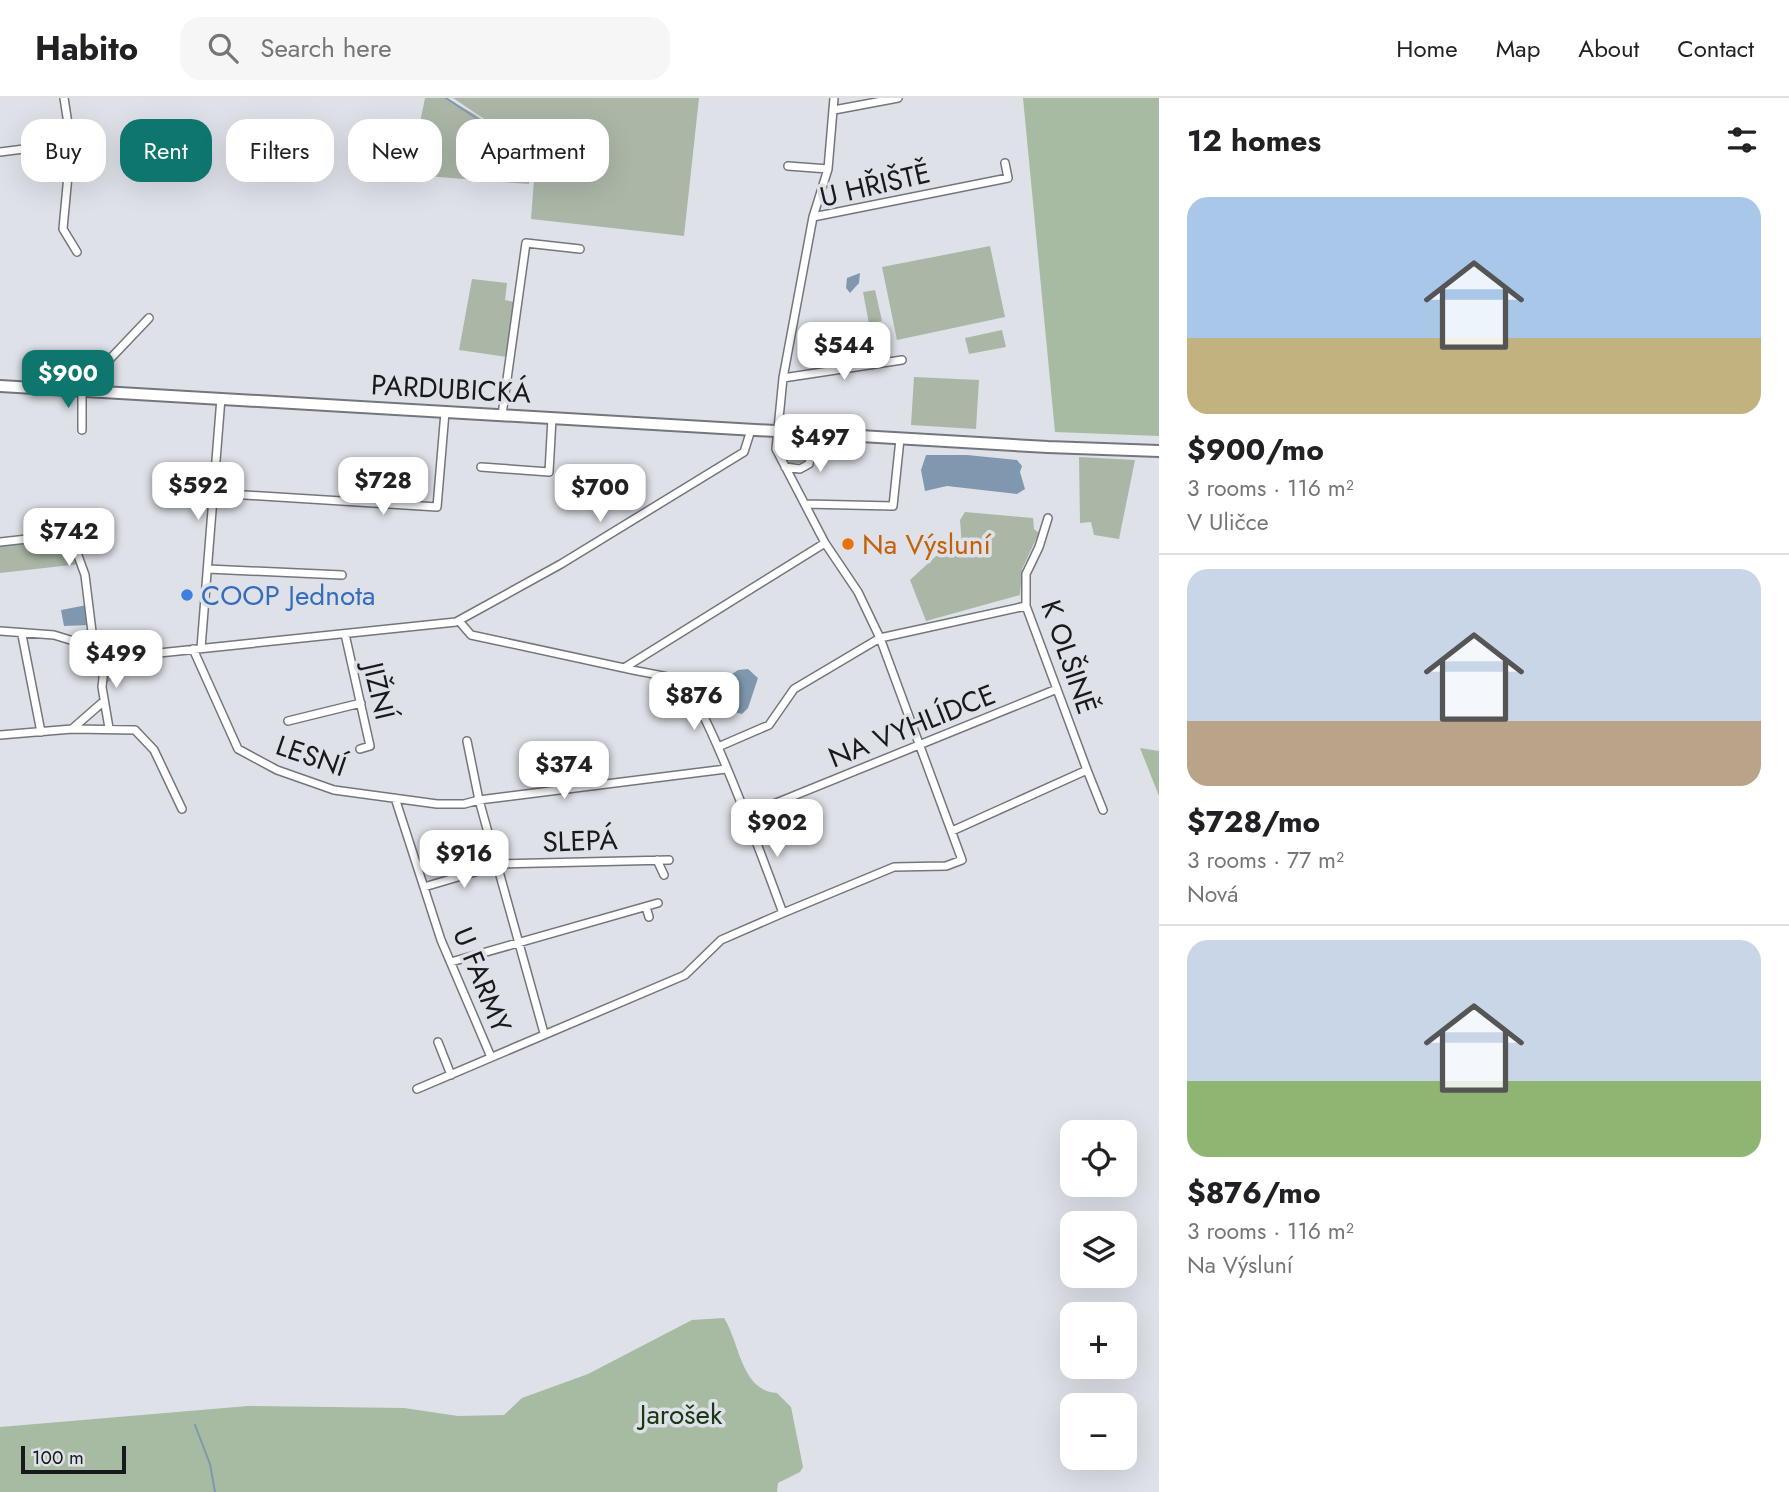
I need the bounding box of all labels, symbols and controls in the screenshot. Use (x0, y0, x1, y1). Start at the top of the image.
search box (180, 17, 670, 80)
text: Habito (35, 25, 138, 72)
icon: search (204, 29, 242, 67)
text: Search here (260, 29, 392, 67)
text: Home (1396, 31, 1458, 66)
text: Map (1496, 31, 1540, 66)
text: About (1578, 31, 1639, 66)
text: Contact (1677, 31, 1754, 66)
chip: Buy (21, 119, 106, 182)
chip: Rent (120, 119, 212, 182)
chip: Filters (226, 119, 334, 182)
chip: New (348, 119, 442, 182)
chip: Apartment (456, 119, 609, 182)
text: 12 homes (1187, 119, 1321, 162)
icon: filters (1723, 121, 1761, 159)
street label: U HŘIŠTĚ (816, 152, 934, 218)
icon: home (1411, 242, 1537, 368)
pin: $544 (803, 322, 885, 382)
text: $544 (813, 328, 875, 362)
pin: $900 (27, 350, 109, 410)
text: $900 (38, 356, 98, 390)
street label: PARDUBICKÁ (370, 364, 533, 414)
pin: $497 (779, 414, 861, 474)
text: $497 (791, 420, 849, 454)
text: $900/mo (1187, 428, 1324, 471)
pin: $728 (342, 458, 424, 517)
pin: $592 (157, 462, 239, 522)
text: $728 (354, 463, 412, 497)
pin: $700 (559, 464, 641, 524)
text: $592 (168, 468, 228, 502)
text: $700 (571, 470, 629, 504)
text: 3 rooms · 116 m² (1187, 471, 1354, 505)
text: V Uličce (1187, 505, 1269, 539)
pin: $742 (28, 508, 110, 568)
text: $742 (39, 514, 99, 548)
place label: Na Výsluní (862, 524, 992, 565)
marker: Na Výsluní (840, 536, 856, 552)
place label: COOP Jednota (201, 575, 375, 616)
marker: COOP Jednota (179, 587, 195, 603)
street label: K OLŠINĚ (1030, 594, 1108, 720)
icon: home (1411, 614, 1537, 740)
pin: $499 (75, 630, 157, 690)
text: $499 (85, 636, 147, 670)
street label: JIŽNÍ (352, 655, 406, 725)
pin: $876 (653, 672, 735, 732)
street label: NA VYHLÍDCE (822, 674, 1002, 778)
text: $876 (665, 678, 723, 712)
street label: LESNÍ (270, 725, 353, 787)
pin: $374 (523, 742, 605, 801)
text: $374 (535, 747, 593, 781)
pin: $902 (736, 800, 818, 859)
text: $728/mo (1187, 800, 1320, 843)
text: $902 (747, 805, 807, 839)
street label: SLEPÁ (542, 819, 619, 863)
pin: $916 (423, 830, 505, 890)
text: $916 (436, 836, 492, 870)
text: 3 rooms · 77 m² (1187, 843, 1344, 877)
text: Nová (1187, 877, 1238, 911)
street label: U FARMY (442, 921, 522, 1039)
icon: home (1411, 985, 1537, 1111)
map controls (1060, 1120, 1137, 1470)
button: locate (1060, 1120, 1137, 1197)
text: $876/mo (1187, 1171, 1321, 1214)
button: layers (1060, 1211, 1137, 1288)
text: 3 rooms · 116 m² (1187, 1214, 1354, 1248)
text: Na Výsluní (1187, 1248, 1293, 1282)
button: + (1060, 1302, 1137, 1379)
button: − (1060, 1393, 1137, 1470)
park label: Jarošek (636, 1394, 723, 1435)
scale bar (21, 1443, 126, 1475)
text: 100 m (32, 1444, 84, 1471)

